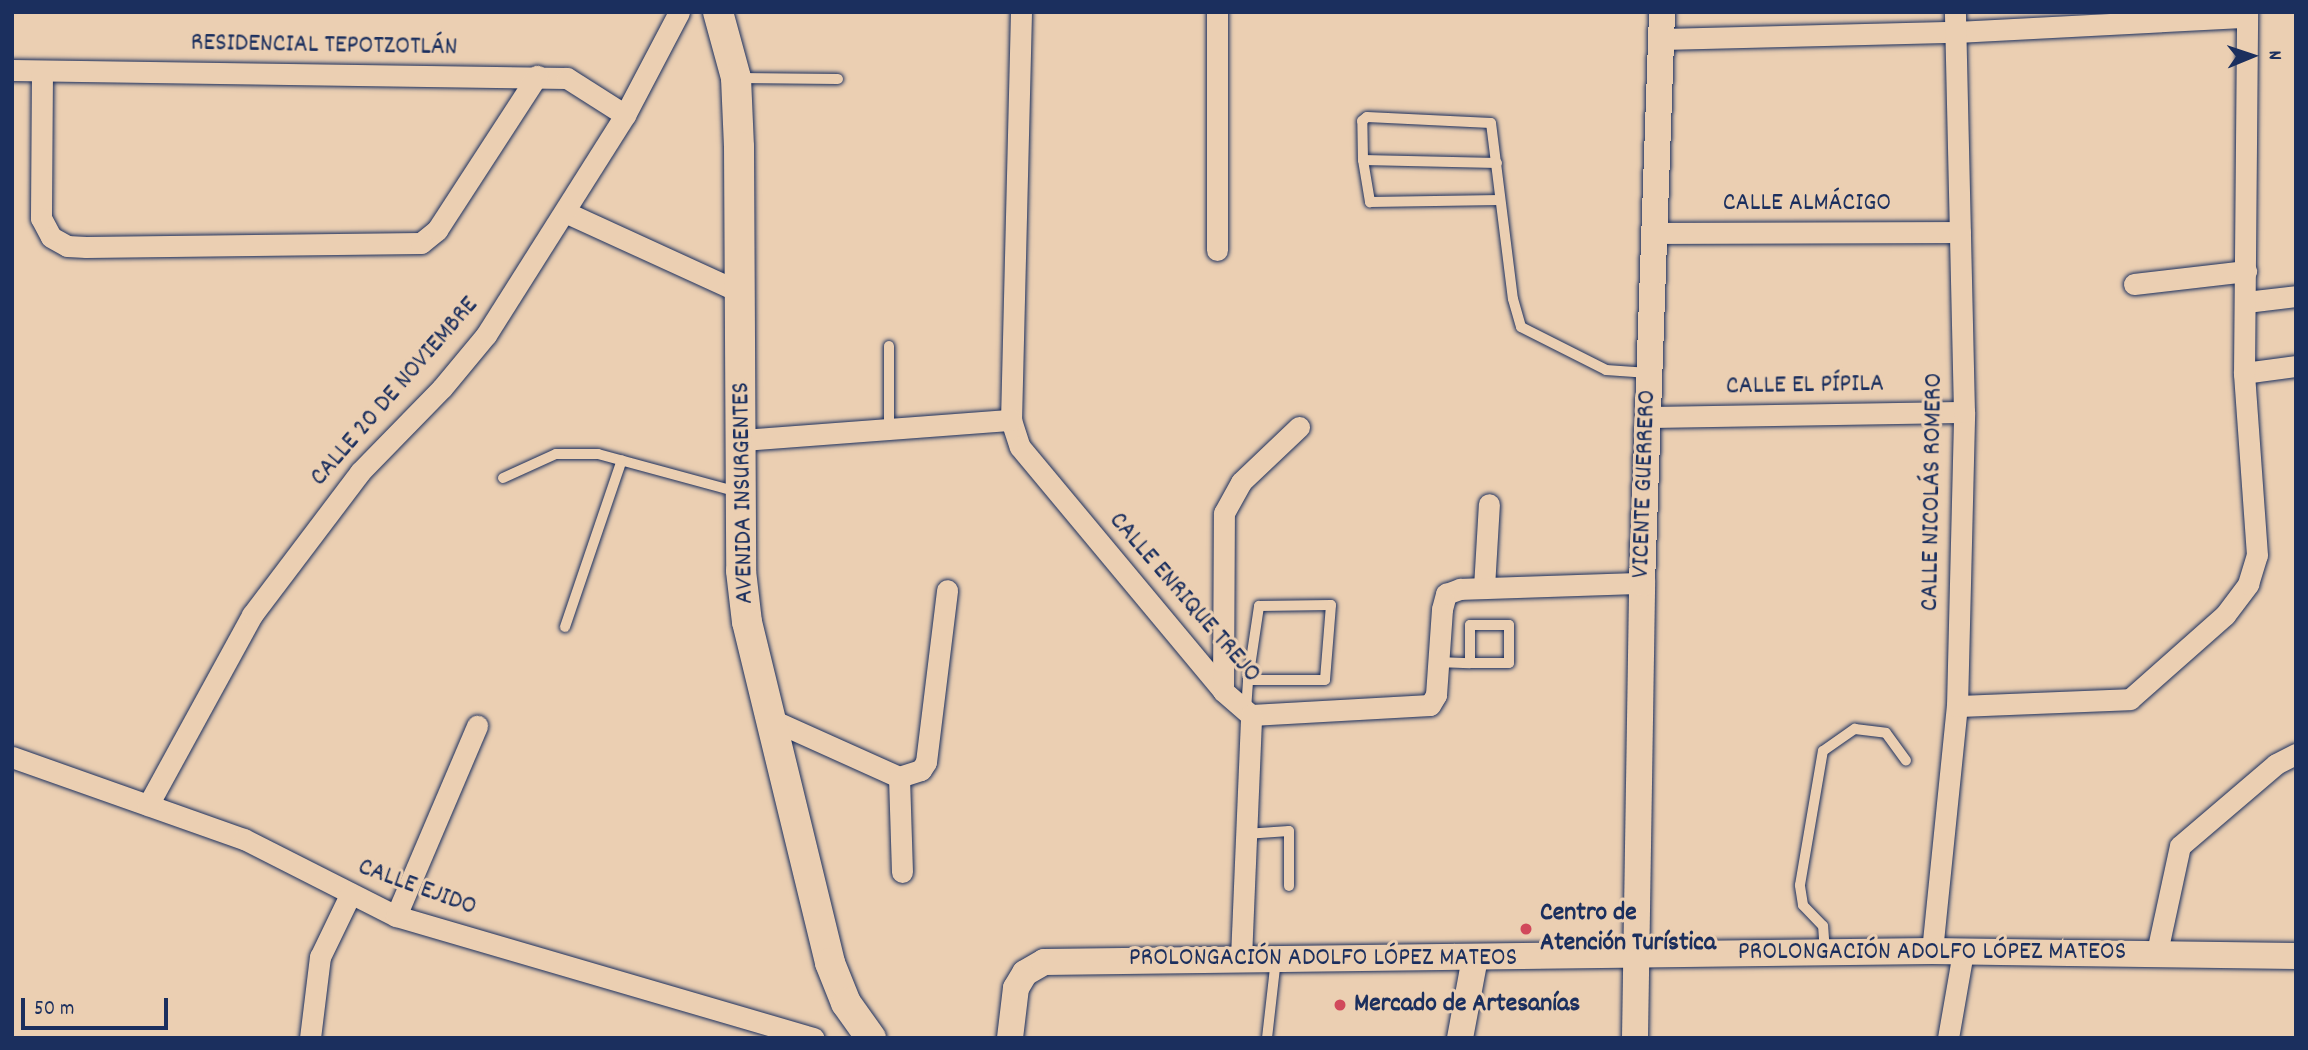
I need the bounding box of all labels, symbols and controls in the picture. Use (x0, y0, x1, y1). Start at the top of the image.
north arrow (2217, 21, 2287, 91)
street label: RESIDENCIAL TEPOTZOTLÁN (190, 28, 458, 64)
text: N (2260, 50, 2287, 60)
street label: CALLE ALMÁCIGO (1723, 188, 1891, 220)
street label: CALLE 20 DE NOVIEMBRE (304, 291, 486, 493)
street label: CALLE EL PÍPILA (1726, 369, 1884, 403)
street label: CALLE NICOLÁS ROMERO (1915, 373, 1951, 611)
street label: AVENIDA INSURGENTES (726, 382, 762, 604)
street label: VICENTE GUERRERO (1626, 389, 1664, 579)
street label: CALLE ENRIQUE TREJO (1101, 506, 1267, 690)
street label: CALLE EJIDO (354, 852, 480, 924)
place label: Centro de Atención Turística (1540, 898, 1716, 960)
marker: Centro de Atención Turística (1518, 921, 1534, 937)
street label: PROLONGACIÓN ADOLFO LÓPEZ MATEOS (1738, 937, 2126, 969)
street label: PROLONGACIÓN ADOLFO LÓPEZ MATEOS (1129, 943, 1517, 975)
scale bar (24, 984, 172, 1028)
place label: Mercado de Artesanías (1354, 989, 1580, 1021)
text: 50 m (34, 995, 74, 1025)
marker: Mercado de Artesanías (1332, 997, 1348, 1013)

